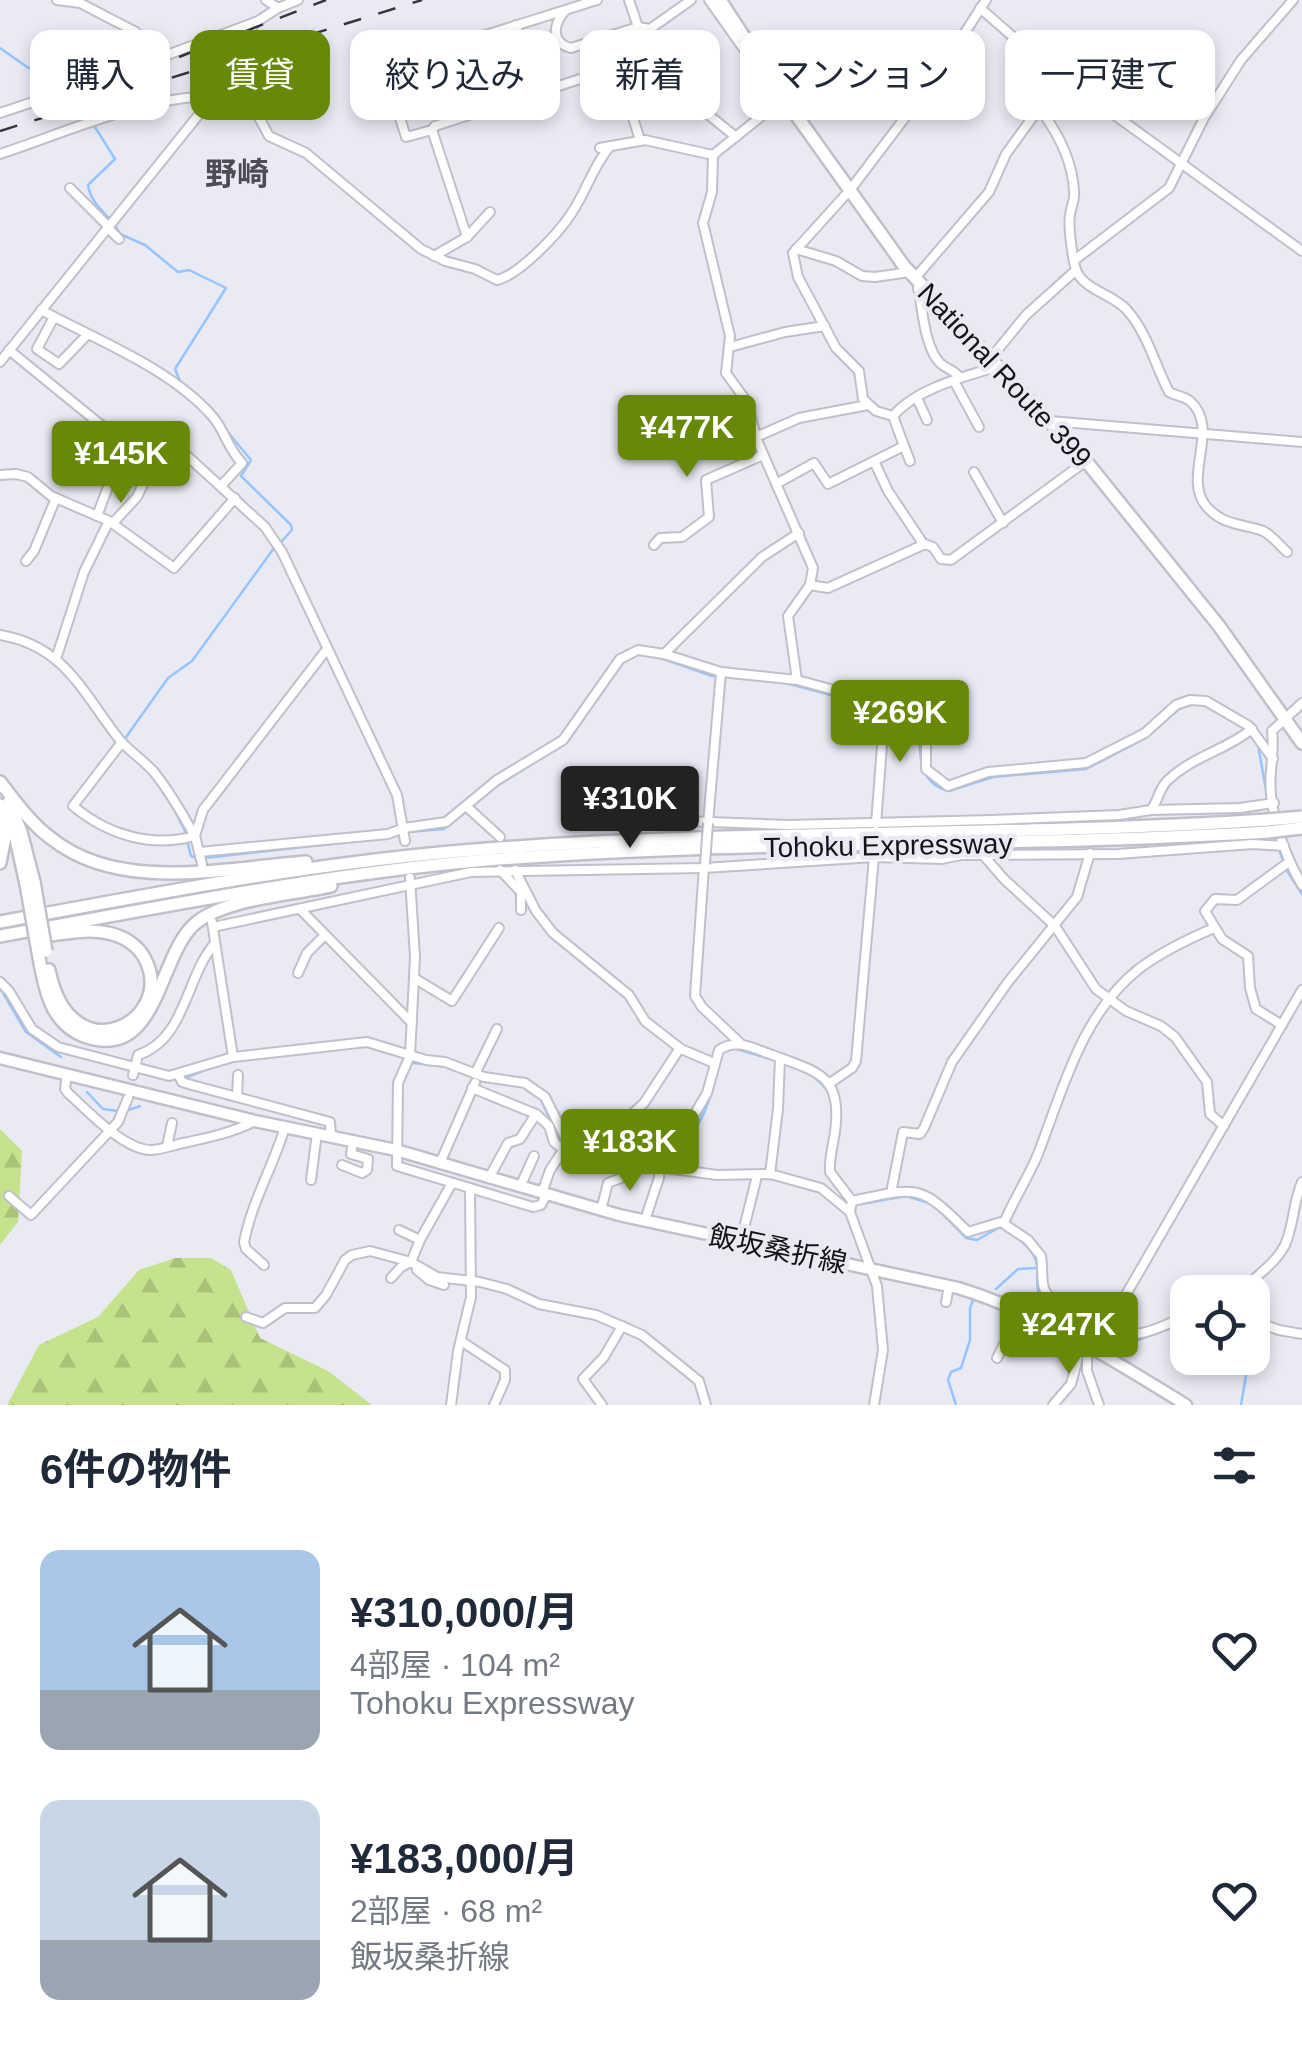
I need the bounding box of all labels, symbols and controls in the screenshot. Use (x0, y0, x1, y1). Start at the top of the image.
chip: 購入 (30, 30, 170, 120)
chip: 賃貸 (190, 30, 330, 120)
chip: 絞り込み (350, 30, 560, 120)
chip: 新着 (580, 30, 720, 120)
chip: マンション (740, 30, 985, 120)
chip: 一戸建て (1005, 30, 1215, 120)
district label: 野崎 (205, 156, 269, 192)
street label: National Route 399 (912, 277, 1098, 474)
pin: ¥477K (617, 395, 757, 480)
text: ¥477K (640, 409, 734, 445)
pin: ¥145K (51, 421, 191, 506)
text: ¥145K (74, 435, 168, 471)
pin: ¥269K (830, 680, 970, 765)
text: ¥269K (853, 694, 947, 730)
pin: ¥310K (560, 766, 700, 851)
text: ¥310K (583, 780, 677, 816)
street label: Tohoku Expressway (763, 828, 1013, 863)
pin: ¥183K (560, 1109, 700, 1194)
text: ¥183K (583, 1123, 677, 1159)
street label: 飯坂桑折線 (706, 1220, 850, 1279)
map controls (1170, 1275, 1270, 1375)
button: locate (1170, 1275, 1270, 1375)
pin: ¥247K (999, 1292, 1139, 1377)
text: ¥247K (1022, 1306, 1116, 1342)
icon: filters (1207, 1438, 1262, 1493)
text: 6件の物件 (40, 1446, 231, 1493)
text: ¥310,000/月 (350, 1589, 579, 1636)
icon: home (120, 1590, 240, 1710)
icon: heart (1207, 1623, 1262, 1678)
text: 4部屋 · 104 m² (350, 1647, 560, 1683)
text: Tohoku Expressway (350, 1685, 635, 1721)
text: ¥183,000/月 (350, 1835, 579, 1882)
icon: home (120, 1840, 240, 1960)
icon: heart (1207, 1873, 1262, 1928)
text: 2部屋 · 68 m² (350, 1893, 542, 1929)
text: 飯坂桑折線 (350, 1939, 510, 1975)

